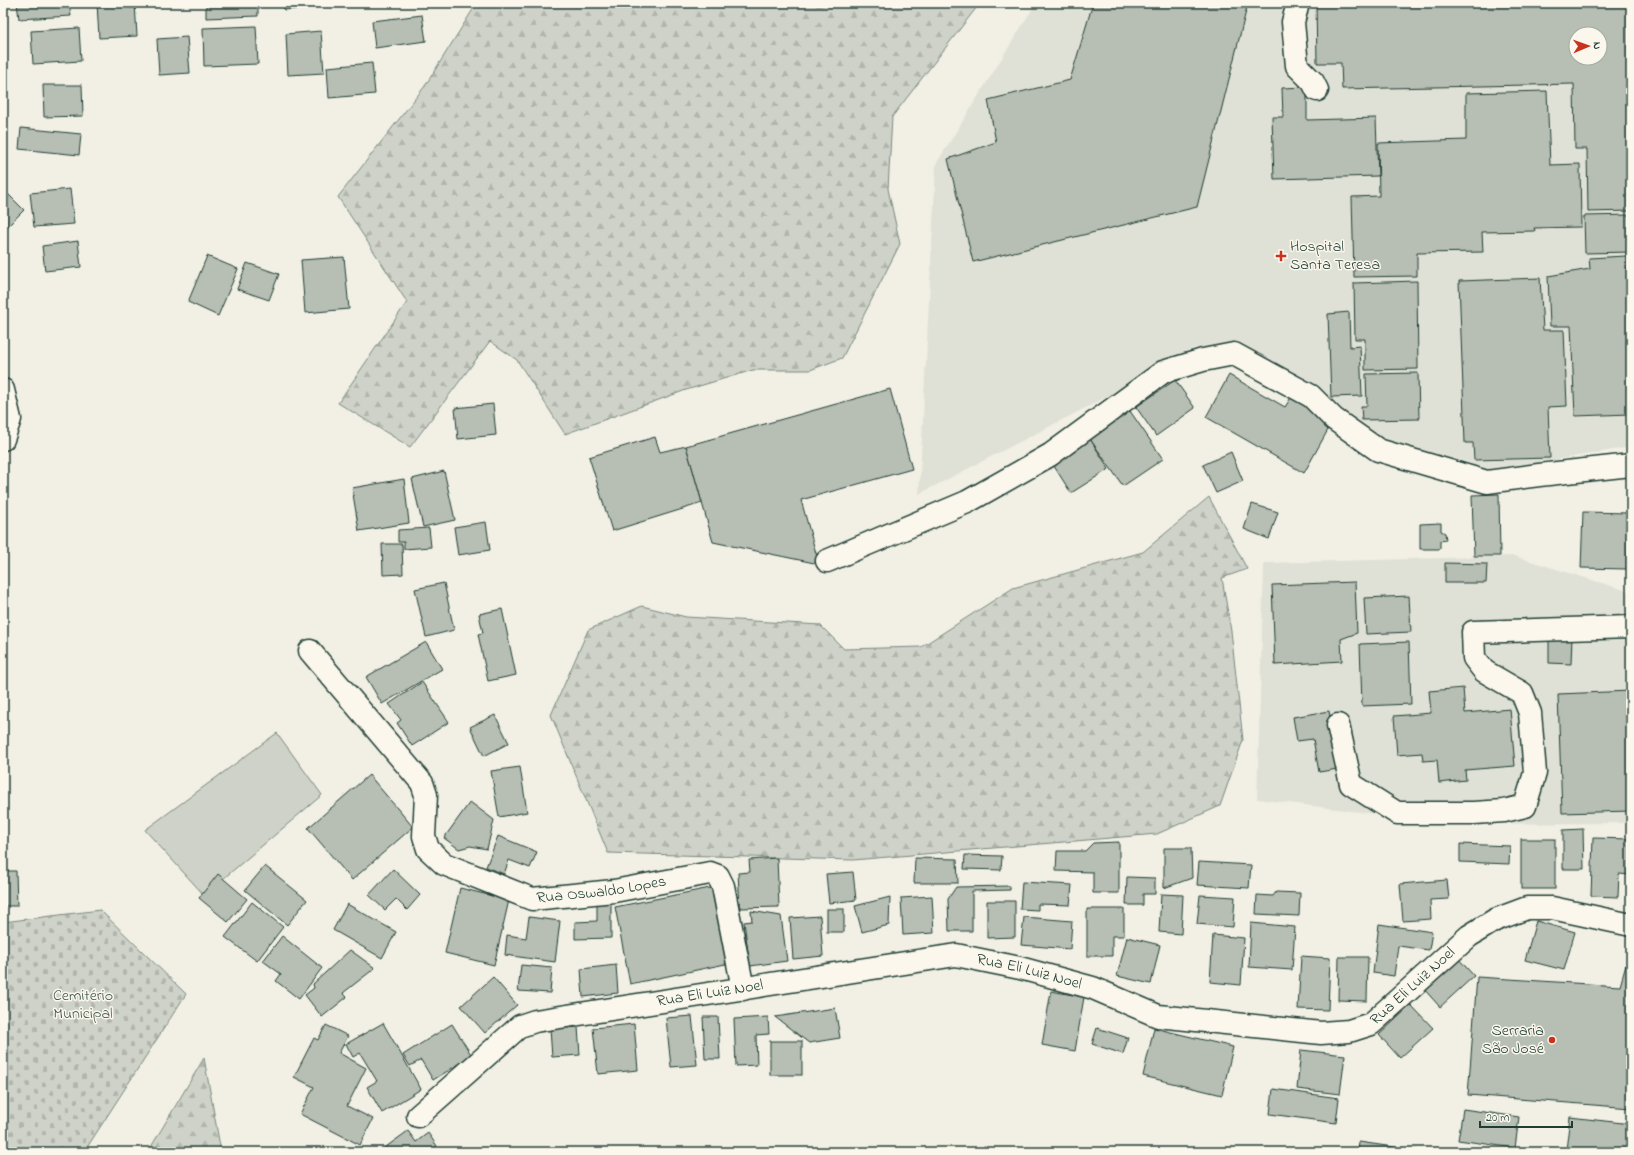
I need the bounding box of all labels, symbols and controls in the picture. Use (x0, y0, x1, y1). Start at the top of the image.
north arrow (1568, 26, 1608, 66)
text: N (1589, 42, 1605, 50)
place label: Hospital Santa Teresa (1290, 235, 1380, 277)
marker: Hospital Santa Teresa (1275, 250, 1287, 262)
street label: Rua Oswaldo Lopes (535, 869, 668, 911)
street label: Rua Eli Luiz Noel (1365, 941, 1461, 1031)
street label: Rua Eli Luiz Noel (974, 947, 1085, 996)
street label: Rua Eli Luiz Noel (655, 973, 765, 1014)
park label: Cemitério Municipal (53, 984, 113, 1026)
place label: Serraria São José (1482, 1019, 1545, 1061)
marker: Serraria São José (1547, 1035, 1557, 1045)
scale bar (1480, 1103, 1572, 1129)
text: 20 m (1486, 1109, 1509, 1127)

